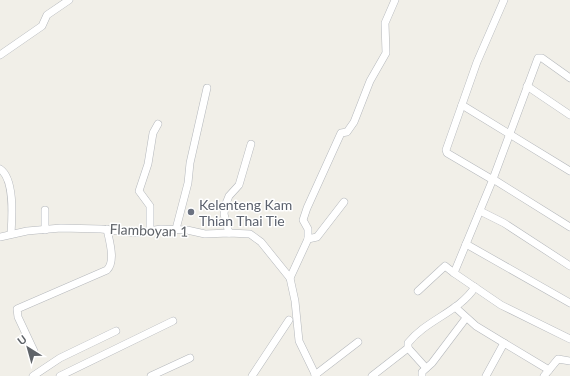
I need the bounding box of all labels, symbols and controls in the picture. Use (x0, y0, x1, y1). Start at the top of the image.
place label: Kelenteng Kam Thian Thai Tie (199, 196, 292, 229)
marker: Kelenteng Kam Thian Thai Tie (186, 207, 196, 217)
street label: Flamboyan 1 (109, 220, 189, 240)
north arrow (8, 328, 48, 368)
text: U (15, 332, 29, 347)

